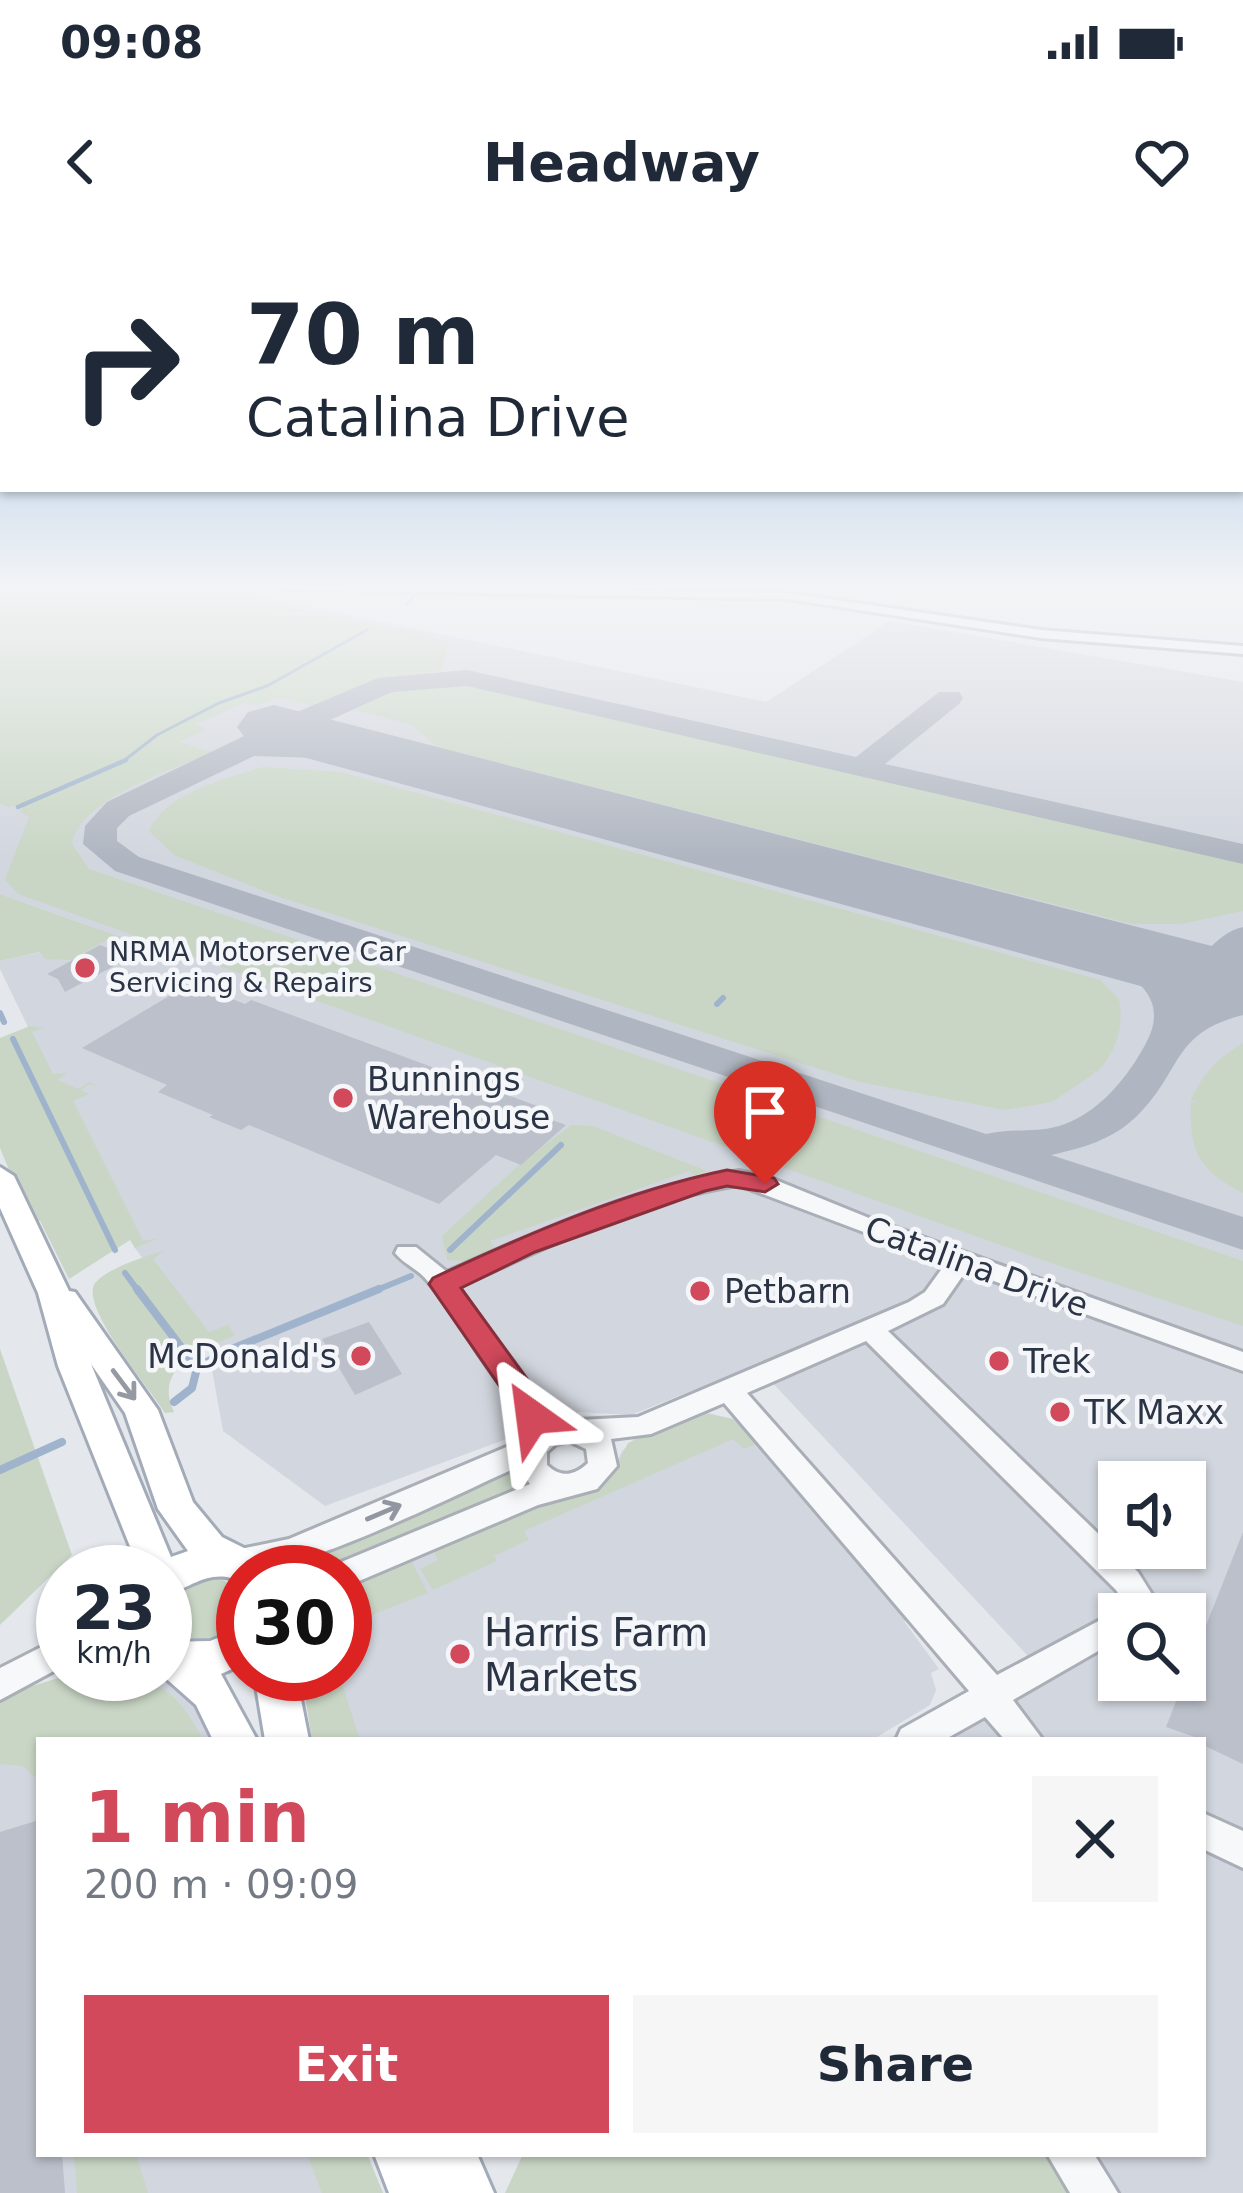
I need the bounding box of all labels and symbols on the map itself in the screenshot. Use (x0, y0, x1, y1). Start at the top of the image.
place label: NRMA Motorserve Car Servicing & Repairs (109, 936, 407, 998)
marker: NRMA Motorserve Car Servicing & Repairs (72, 955, 98, 981)
place label: Bunnings Warehouse (367, 1060, 550, 1137)
pin (714, 1061, 816, 1184)
marker: Bunnings Warehouse (330, 1085, 356, 1111)
street label: Catalina Drive (860, 1208, 1094, 1325)
place label: Petbarn (724, 1272, 851, 1311)
marker: Petbarn (687, 1278, 713, 1304)
place label: McDonald's (147, 1337, 337, 1376)
place label: Trek (1022, 1342, 1091, 1381)
marker: McDonald's (348, 1343, 374, 1369)
marker: Trek (986, 1348, 1012, 1374)
position arrow (469, 1354, 595, 1480)
one-way arrow (110, 1368, 136, 1401)
place label: TK Maxx (1083, 1393, 1224, 1432)
marker: TK Maxx (1047, 1399, 1073, 1425)
one-way arrow (365, 1500, 402, 1521)
speed limit sign: 30 (216, 1545, 372, 1701)
place label: Harris Farm Markets (484, 1610, 708, 1700)
marker: Harris Farm Markets (447, 1641, 473, 1667)

